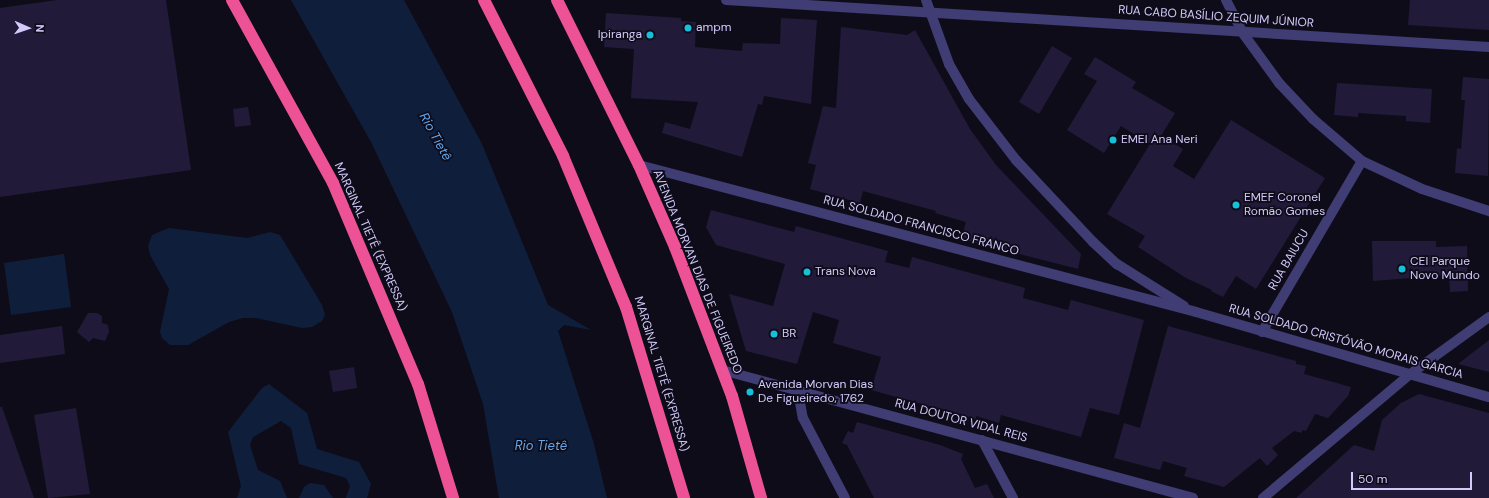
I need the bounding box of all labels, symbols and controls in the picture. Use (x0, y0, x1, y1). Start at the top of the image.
street label: RUA CABO BASÍLIO ZEQUIM JÚNIOR (1118, 3, 1314, 31)
north arrow (8, 8, 48, 48)
place label: ampm (696, 21, 731, 35)
marker: ampm (683, 23, 693, 33)
text: N (33, 24, 47, 33)
place label: Ipiranga (598, 28, 642, 42)
marker: Ipiranga (645, 30, 655, 40)
water label: Rio Tietê (416, 110, 454, 164)
place label: EMEI Ana Neri (1121, 133, 1198, 147)
marker: EMEI Ana Neri (1108, 135, 1118, 145)
street label: MARGINAL TIETÊ (EXPRESSA) (331, 160, 409, 314)
street label: AVENIDA MORVAN DIAS DE FIGUEIREDO (649, 168, 745, 376)
place label: EMEF Coronel Romão Gomes (1244, 191, 1325, 219)
street label: RUA SOLDADO FRANCISCO FRANCO (822, 193, 1020, 259)
marker: EMEF Coronel Romão Gomes (1231, 200, 1241, 210)
street label: RUA BAIUCU (1266, 227, 1312, 293)
place label: CEI Parque Novo Mundo (1410, 255, 1480, 283)
marker: CEI Parque Novo Mundo (1397, 264, 1407, 274)
place label: Trans Nova (815, 265, 876, 279)
marker: Trans Nova (802, 267, 812, 277)
street label: MARGINAL TIETÊ (EXPRESSA) (631, 295, 691, 453)
street label: RUA SOLDADO CRISTÓVÃO MORAIS GARCIA (1227, 302, 1465, 382)
place label: BR (782, 327, 796, 341)
marker: BR (769, 329, 779, 339)
place label: Avenida Morvan Dias De Figueiredo, 1762 (758, 378, 873, 406)
marker: Avenida Morvan Dias De Figueiredo, 1762 (745, 387, 755, 397)
street label: RUA DOUTOR VIDAL REIS (893, 396, 1029, 446)
water label: Rio Tietê (515, 438, 567, 454)
scale bar (1353, 464, 1474, 490)
text: 50 m (1358, 471, 1387, 487)

